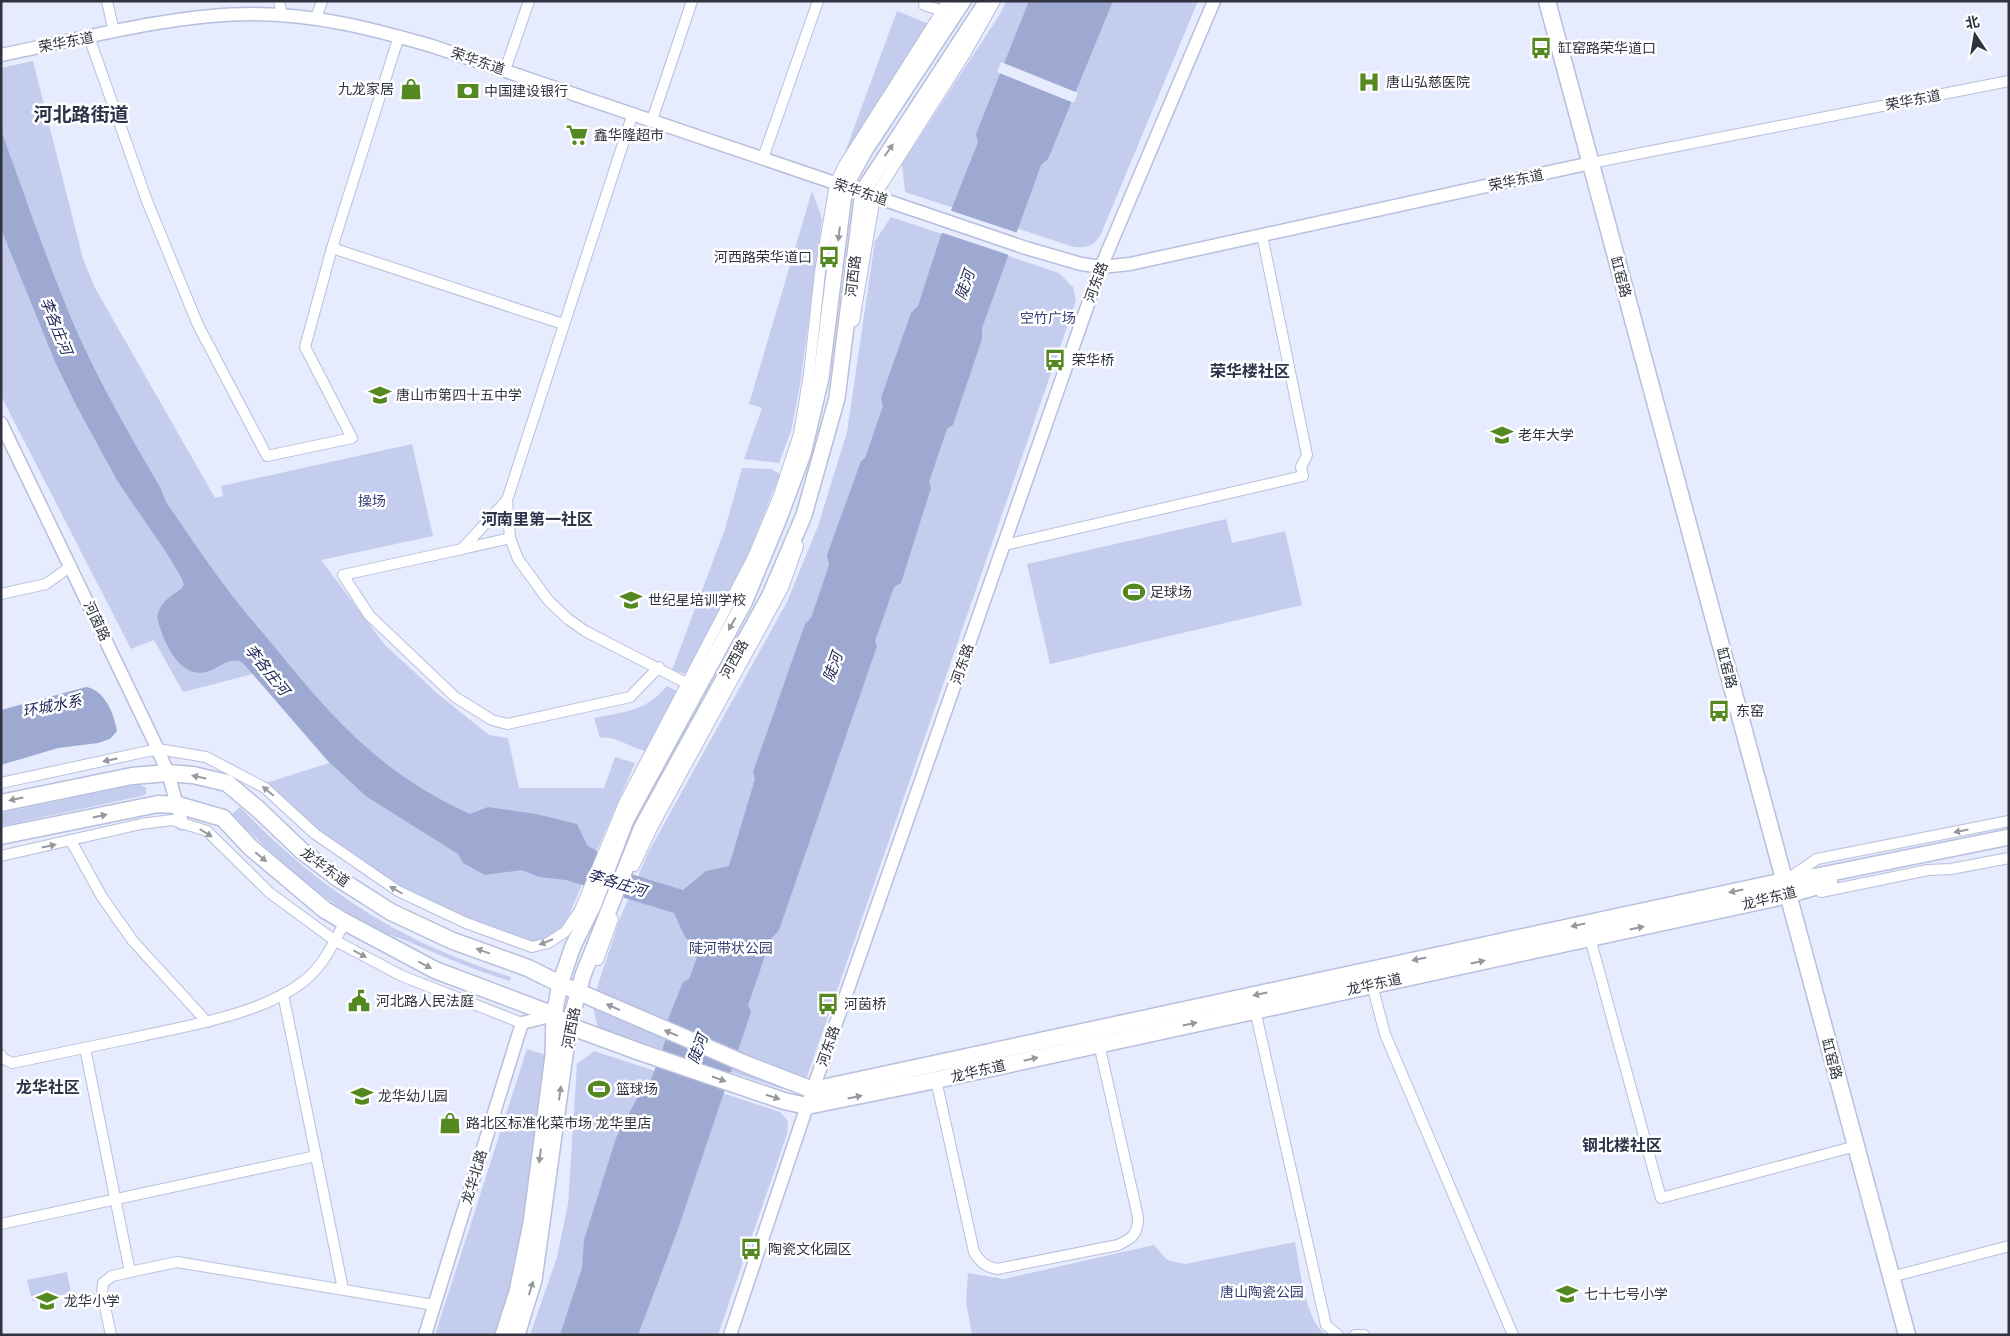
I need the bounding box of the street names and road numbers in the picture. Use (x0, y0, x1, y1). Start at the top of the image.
street label: 荣华东道 (37, 29, 95, 55)
street label: 荣华东道 (449, 44, 507, 78)
street label: 荣华东道 (1884, 87, 1942, 113)
street label: 荣华东道 (1487, 166, 1545, 194)
street label: 荣华东道 (832, 176, 890, 208)
street label: 河西路 (843, 254, 863, 298)
street label: 缸窑路 (1608, 255, 1634, 299)
street label: 河东路 (1081, 260, 1111, 304)
street label: 河茵路 (81, 599, 113, 643)
street label: 河西路 (717, 637, 751, 681)
street label: 河东路 (948, 642, 976, 686)
street label: 缸窑路 (1714, 646, 1740, 690)
street label: 龙华东道 (298, 844, 352, 890)
street label: 龙华东道 (1740, 883, 1798, 913)
street label: 龙华东道 (1345, 970, 1403, 998)
street label: 河西路 (559, 1006, 583, 1050)
street label: 河东路 (814, 1024, 842, 1068)
street label: 缸窑路 (1819, 1037, 1845, 1081)
street label: 龙华东道 (949, 1057, 1007, 1085)
street label: 龙华北路 (458, 1148, 490, 1206)

